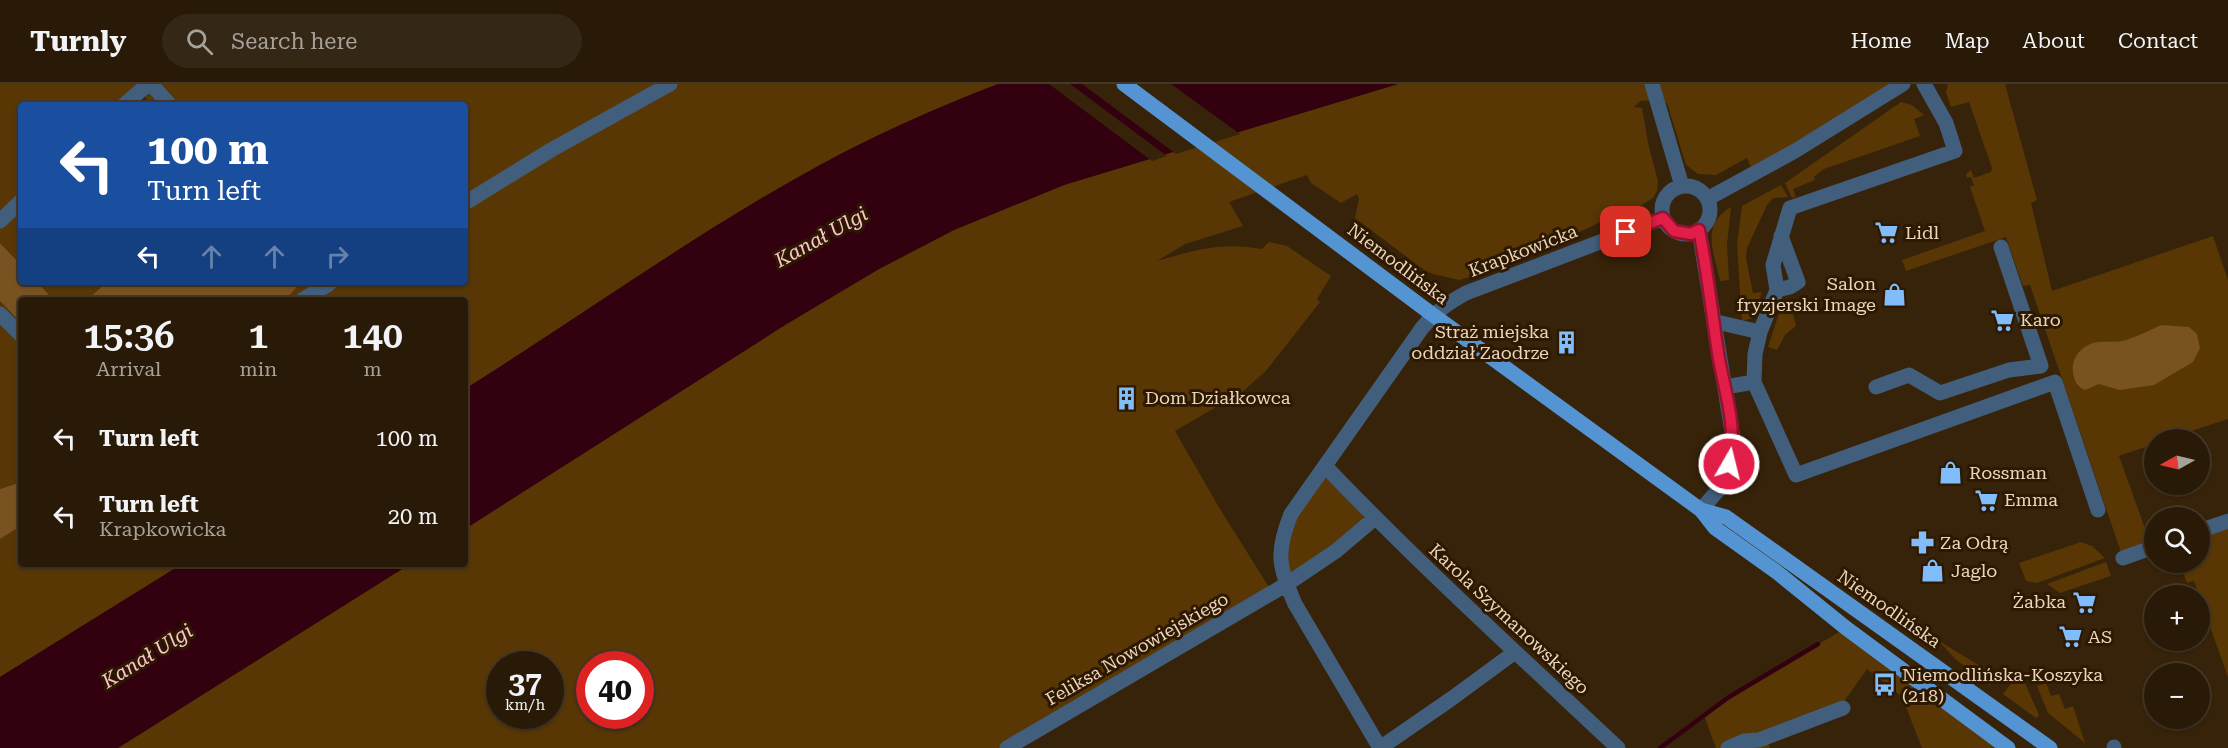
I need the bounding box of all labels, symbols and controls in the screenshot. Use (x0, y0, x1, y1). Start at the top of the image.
search box (162, 14, 582, 68)
text: Turnly (30, 25, 126, 58)
icon: search (183, 25, 216, 58)
text: Search here (231, 29, 357, 54)
text: Home (1851, 29, 1912, 53)
text: Map (1945, 29, 1990, 53)
text: About (2023, 29, 2085, 53)
text: Contact (2118, 29, 2198, 53)
text: 100 m (147, 125, 269, 174)
icon: left (48, 126, 126, 204)
text: Turn left (147, 175, 261, 207)
water label: Kanał Ulgi (769, 202, 872, 273)
pin (1600, 206, 1651, 257)
icon: arrive (1609, 215, 1642, 248)
street label: Niemodlińska (1344, 219, 1453, 309)
street label: Krapkowicka (1466, 220, 1580, 281)
supermarket icon: Lidl (1874, 220, 1900, 246)
place label: Lidl (1905, 222, 1939, 243)
icon: left (132, 240, 165, 273)
icon: ahead (195, 240, 228, 273)
icon: ahead (258, 240, 291, 273)
icon: right (321, 240, 354, 273)
place label: Salon fryzjerski Image (1737, 273, 1876, 315)
shop icon: Salon fryzjerski Image (1881, 281, 1907, 307)
supermarket icon: Karo (1989, 307, 2015, 333)
place label: Karo (2020, 309, 2061, 330)
text: 15:36 (83, 315, 174, 357)
text: 1 (248, 315, 268, 357)
text: 140 (342, 315, 403, 357)
place label: Straż miejska oddział Zaodrze (1411, 321, 1549, 363)
building icon: Straż miejska oddział Zaodrze (1554, 329, 1580, 355)
text: Arrival (96, 357, 161, 381)
text: min (240, 357, 277, 381)
text: m (363, 357, 382, 381)
building icon: Dom Działkowca (1114, 385, 1140, 411)
place label: Dom Działkowca (1145, 387, 1291, 408)
icon: left (48, 422, 81, 455)
text: Turn left (99, 426, 199, 451)
text: 100 m (375, 426, 438, 451)
north arrow (2144, 429, 2210, 495)
map controls (2144, 429, 2210, 729)
position arrow (1697, 432, 1761, 496)
shop icon: Rossman (1938, 460, 1964, 486)
place label: Rossman (1969, 462, 2047, 483)
supermarket icon: Emma (1973, 487, 1999, 513)
place label: Emma (2004, 489, 2058, 510)
text: Turn left (99, 492, 199, 517)
icon: left (48, 500, 81, 533)
text: 20 m (388, 504, 438, 529)
button: search (2144, 507, 2210, 573)
text: Krapkowicka (99, 517, 226, 541)
pharmacy icon: Za Odrą (1909, 530, 1935, 556)
place label: Za Odrą (1940, 532, 2009, 553)
street label: Karola Szymanowskiego (1425, 539, 1594, 698)
shop icon: Jaglo (1920, 558, 1946, 584)
place label: Jaglo (1951, 560, 1997, 581)
street label: Niemodlińska (1834, 565, 1945, 652)
button: + (2144, 585, 2210, 651)
street label: Feliksa Nowowiejskiego (1042, 588, 1232, 709)
supermarket icon: Żabka (2071, 589, 2097, 615)
place label: Żabka (2013, 591, 2066, 612)
water label: Kanał Ulgi (96, 619, 197, 694)
supermarket icon: AS (2057, 624, 2083, 650)
place label: AS (2088, 626, 2112, 647)
speed limit sign: 40 (576, 651, 654, 729)
button: − (2144, 663, 2210, 729)
place label: Niemodlińska-Koszyka (218) (1902, 664, 2103, 706)
text: 37 (508, 665, 542, 700)
bus stop icon: Niemodlińska-Koszyka (218) (1871, 672, 1897, 698)
text: km/h (505, 696, 545, 714)

